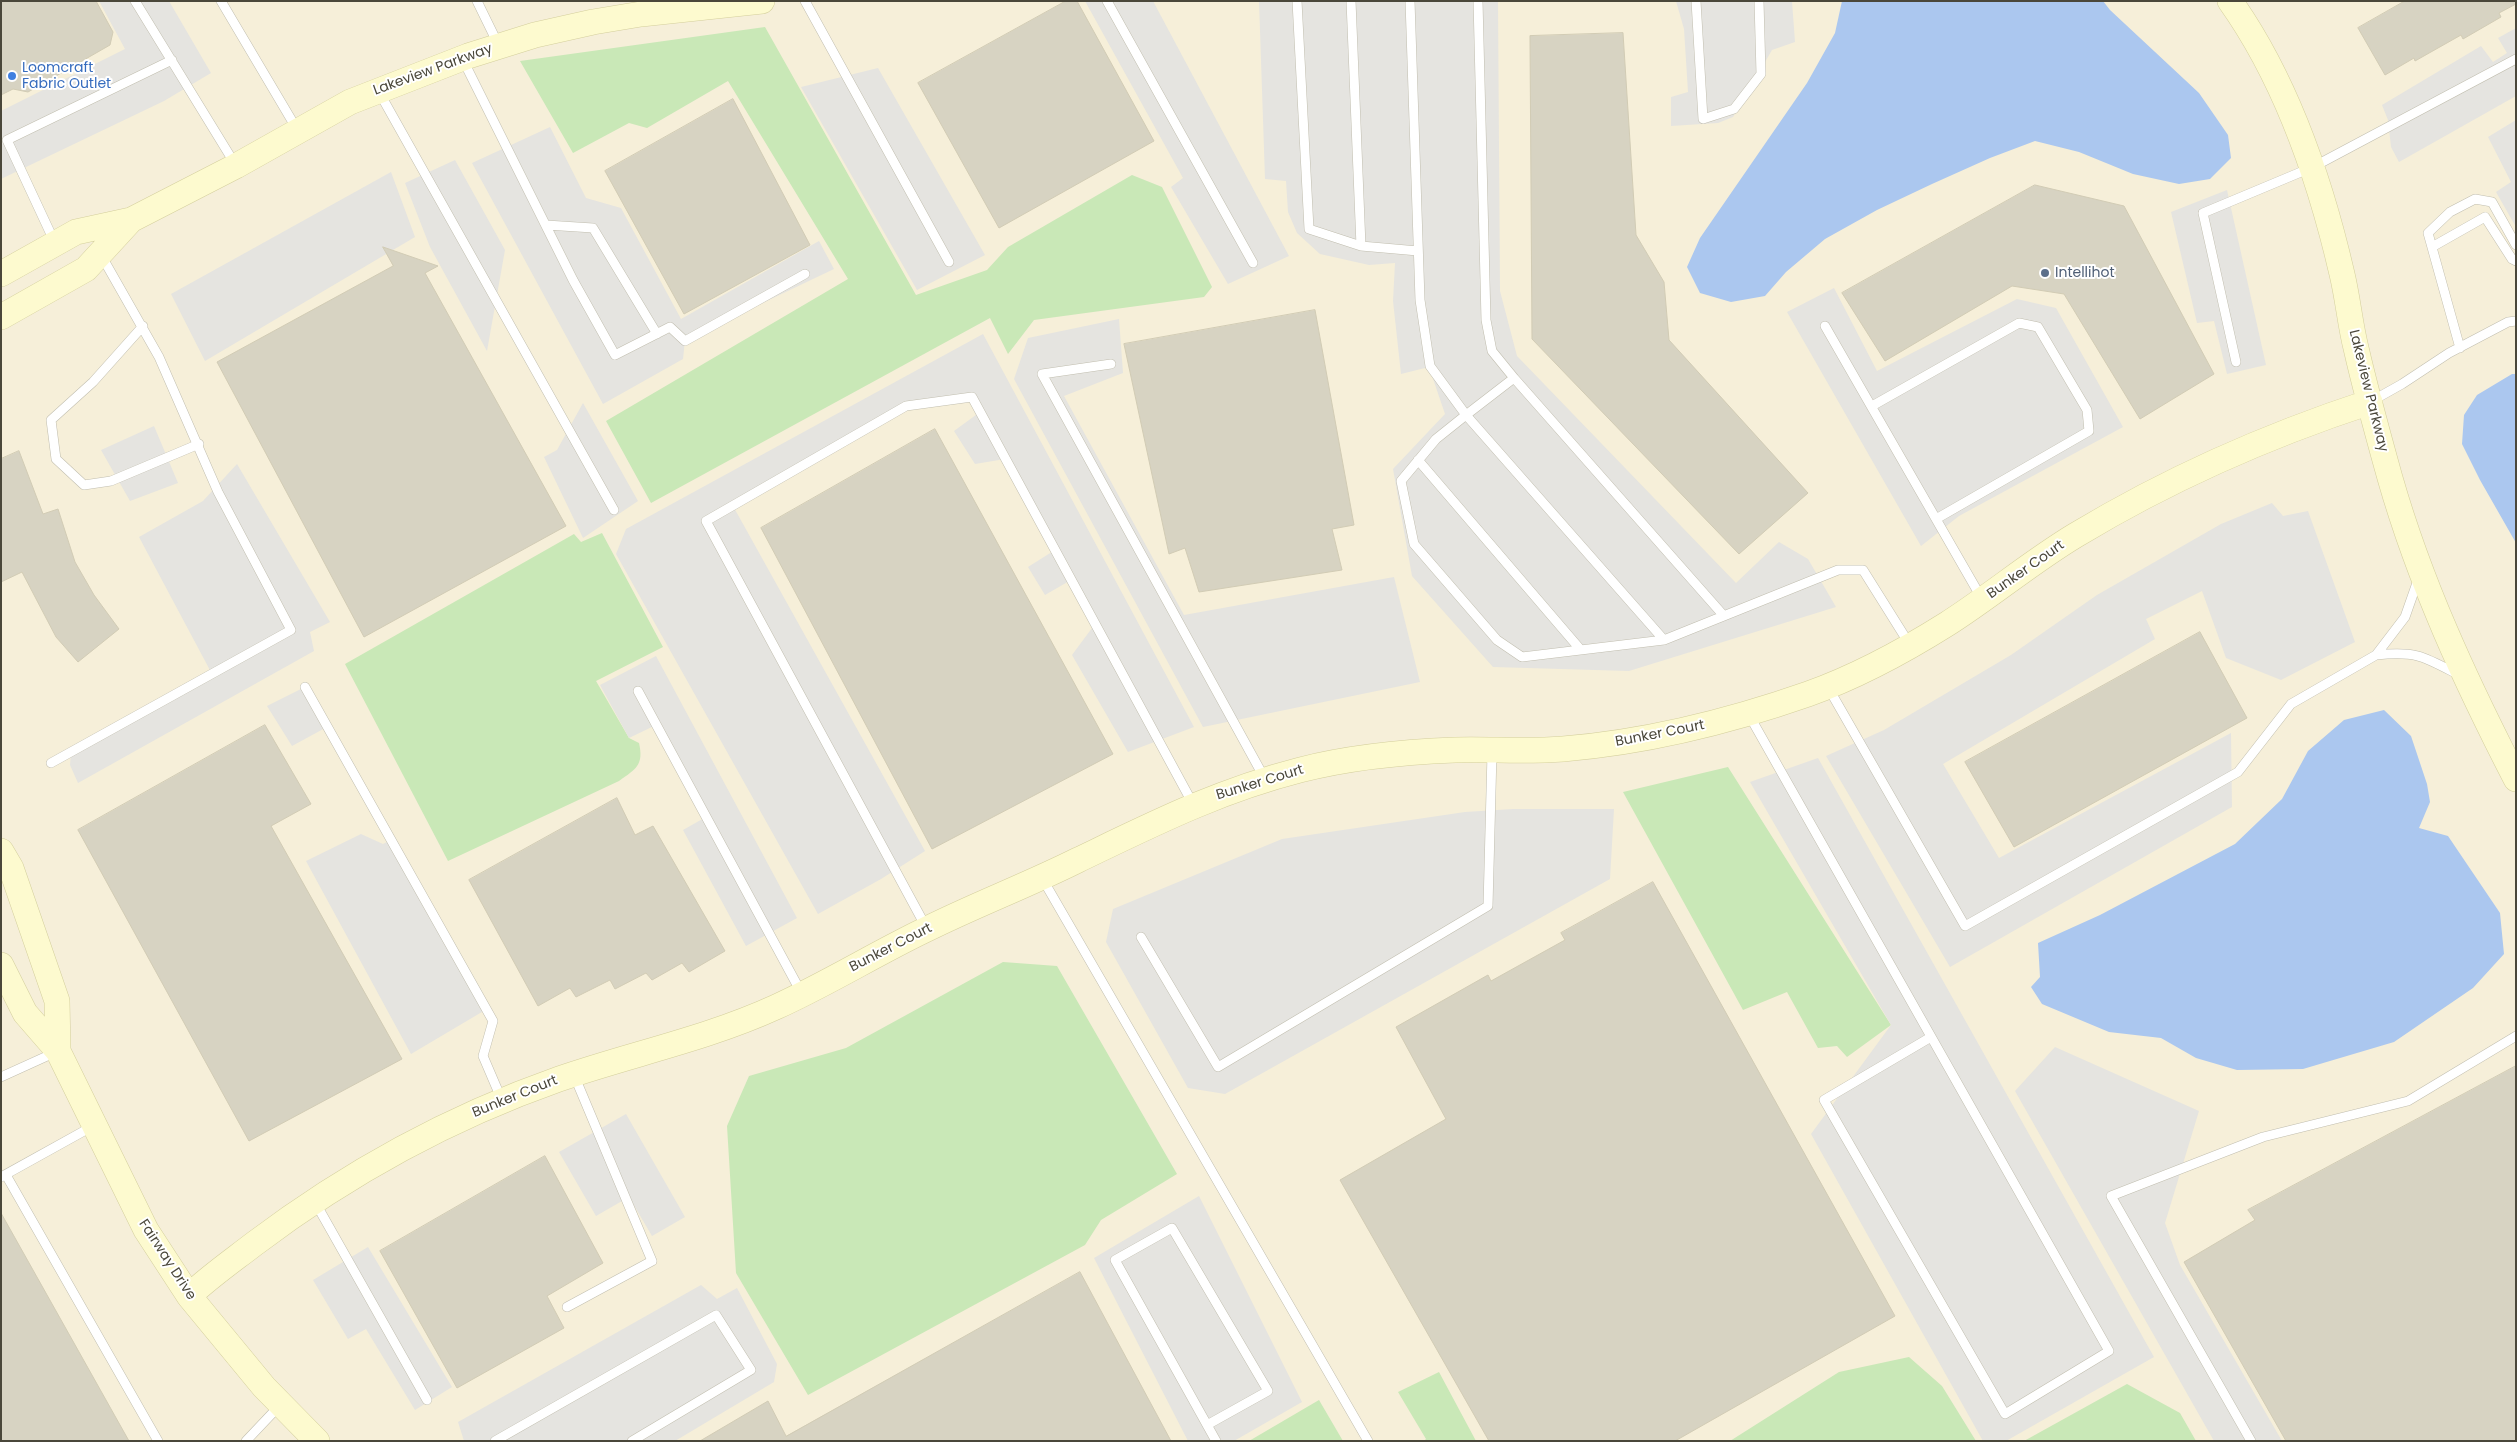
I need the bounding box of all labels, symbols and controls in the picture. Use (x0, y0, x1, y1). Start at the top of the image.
street label: Lakeview Parkway (371, 41, 495, 99)
place label: Loomcraft Fabric Outlet (22, 60, 111, 92)
marker: Loomcraft Fabric Outlet (6, 70, 18, 82)
place label: Intellihot (2055, 265, 2115, 281)
marker: Intellihot (2039, 267, 2051, 279)
street label: Lakeview Parkway (2345, 328, 2391, 454)
street label: Bunker Court (1984, 537, 2068, 603)
street label: Bunker Court (1614, 717, 1706, 751)
street label: Bunker Court (1214, 762, 1306, 804)
street label: Bunker Court (847, 920, 935, 976)
street label: Bunker Court (470, 1072, 560, 1122)
street label: Fairway Drive (135, 1216, 199, 1304)

